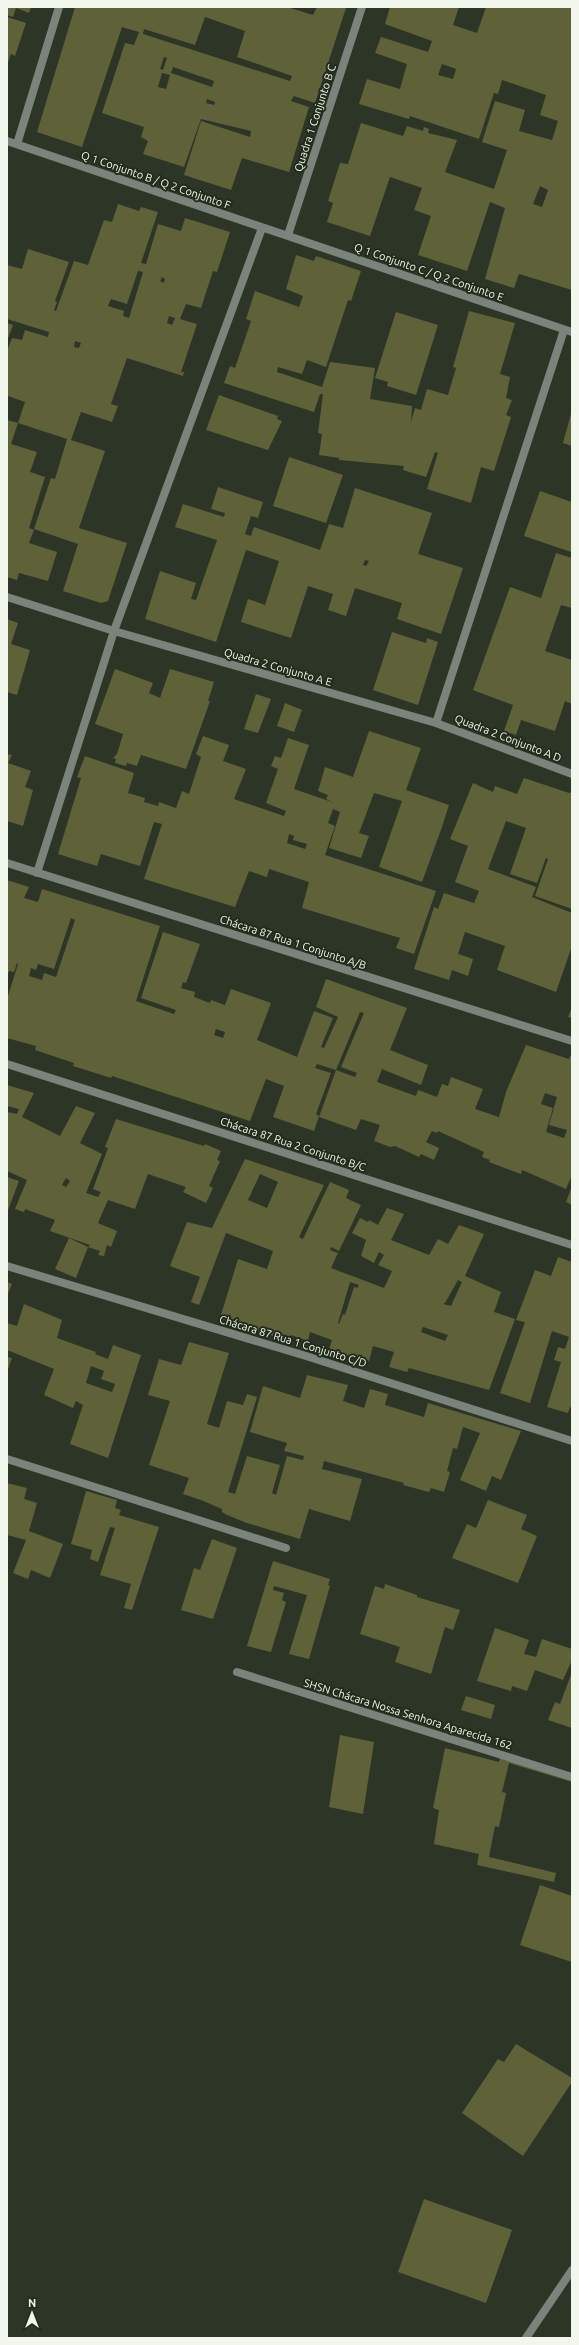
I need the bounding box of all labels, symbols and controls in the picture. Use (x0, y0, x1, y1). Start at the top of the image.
street label: Quadra 1 Conjunto B C (292, 63, 338, 173)
street label: Q 1 Conjunto B / Q 2 Conjunto F (80, 149, 233, 211)
street label: Q 1 Conjunto C / Q 2 Conjunto E (353, 241, 505, 303)
street label: Quadra 2 Conjunto A E (223, 646, 333, 688)
street label: Quadra 2 Conjunto A D (453, 712, 563, 764)
street label: Chácara 87 Rua 1 Conjunto A/B (218, 913, 368, 971)
street label: Chácara 87 Rua 2 Conjunto B/C (219, 1115, 367, 1173)
street label: Chácara 87 Rua 1 Conjunto C/D (218, 1313, 368, 1369)
street label: SHSN Chácara Nossa Senhora Aparecida 162 (303, 1677, 513, 1751)
north arrow (12, 2293, 52, 2333)
text: N (28, 2297, 36, 2309)

